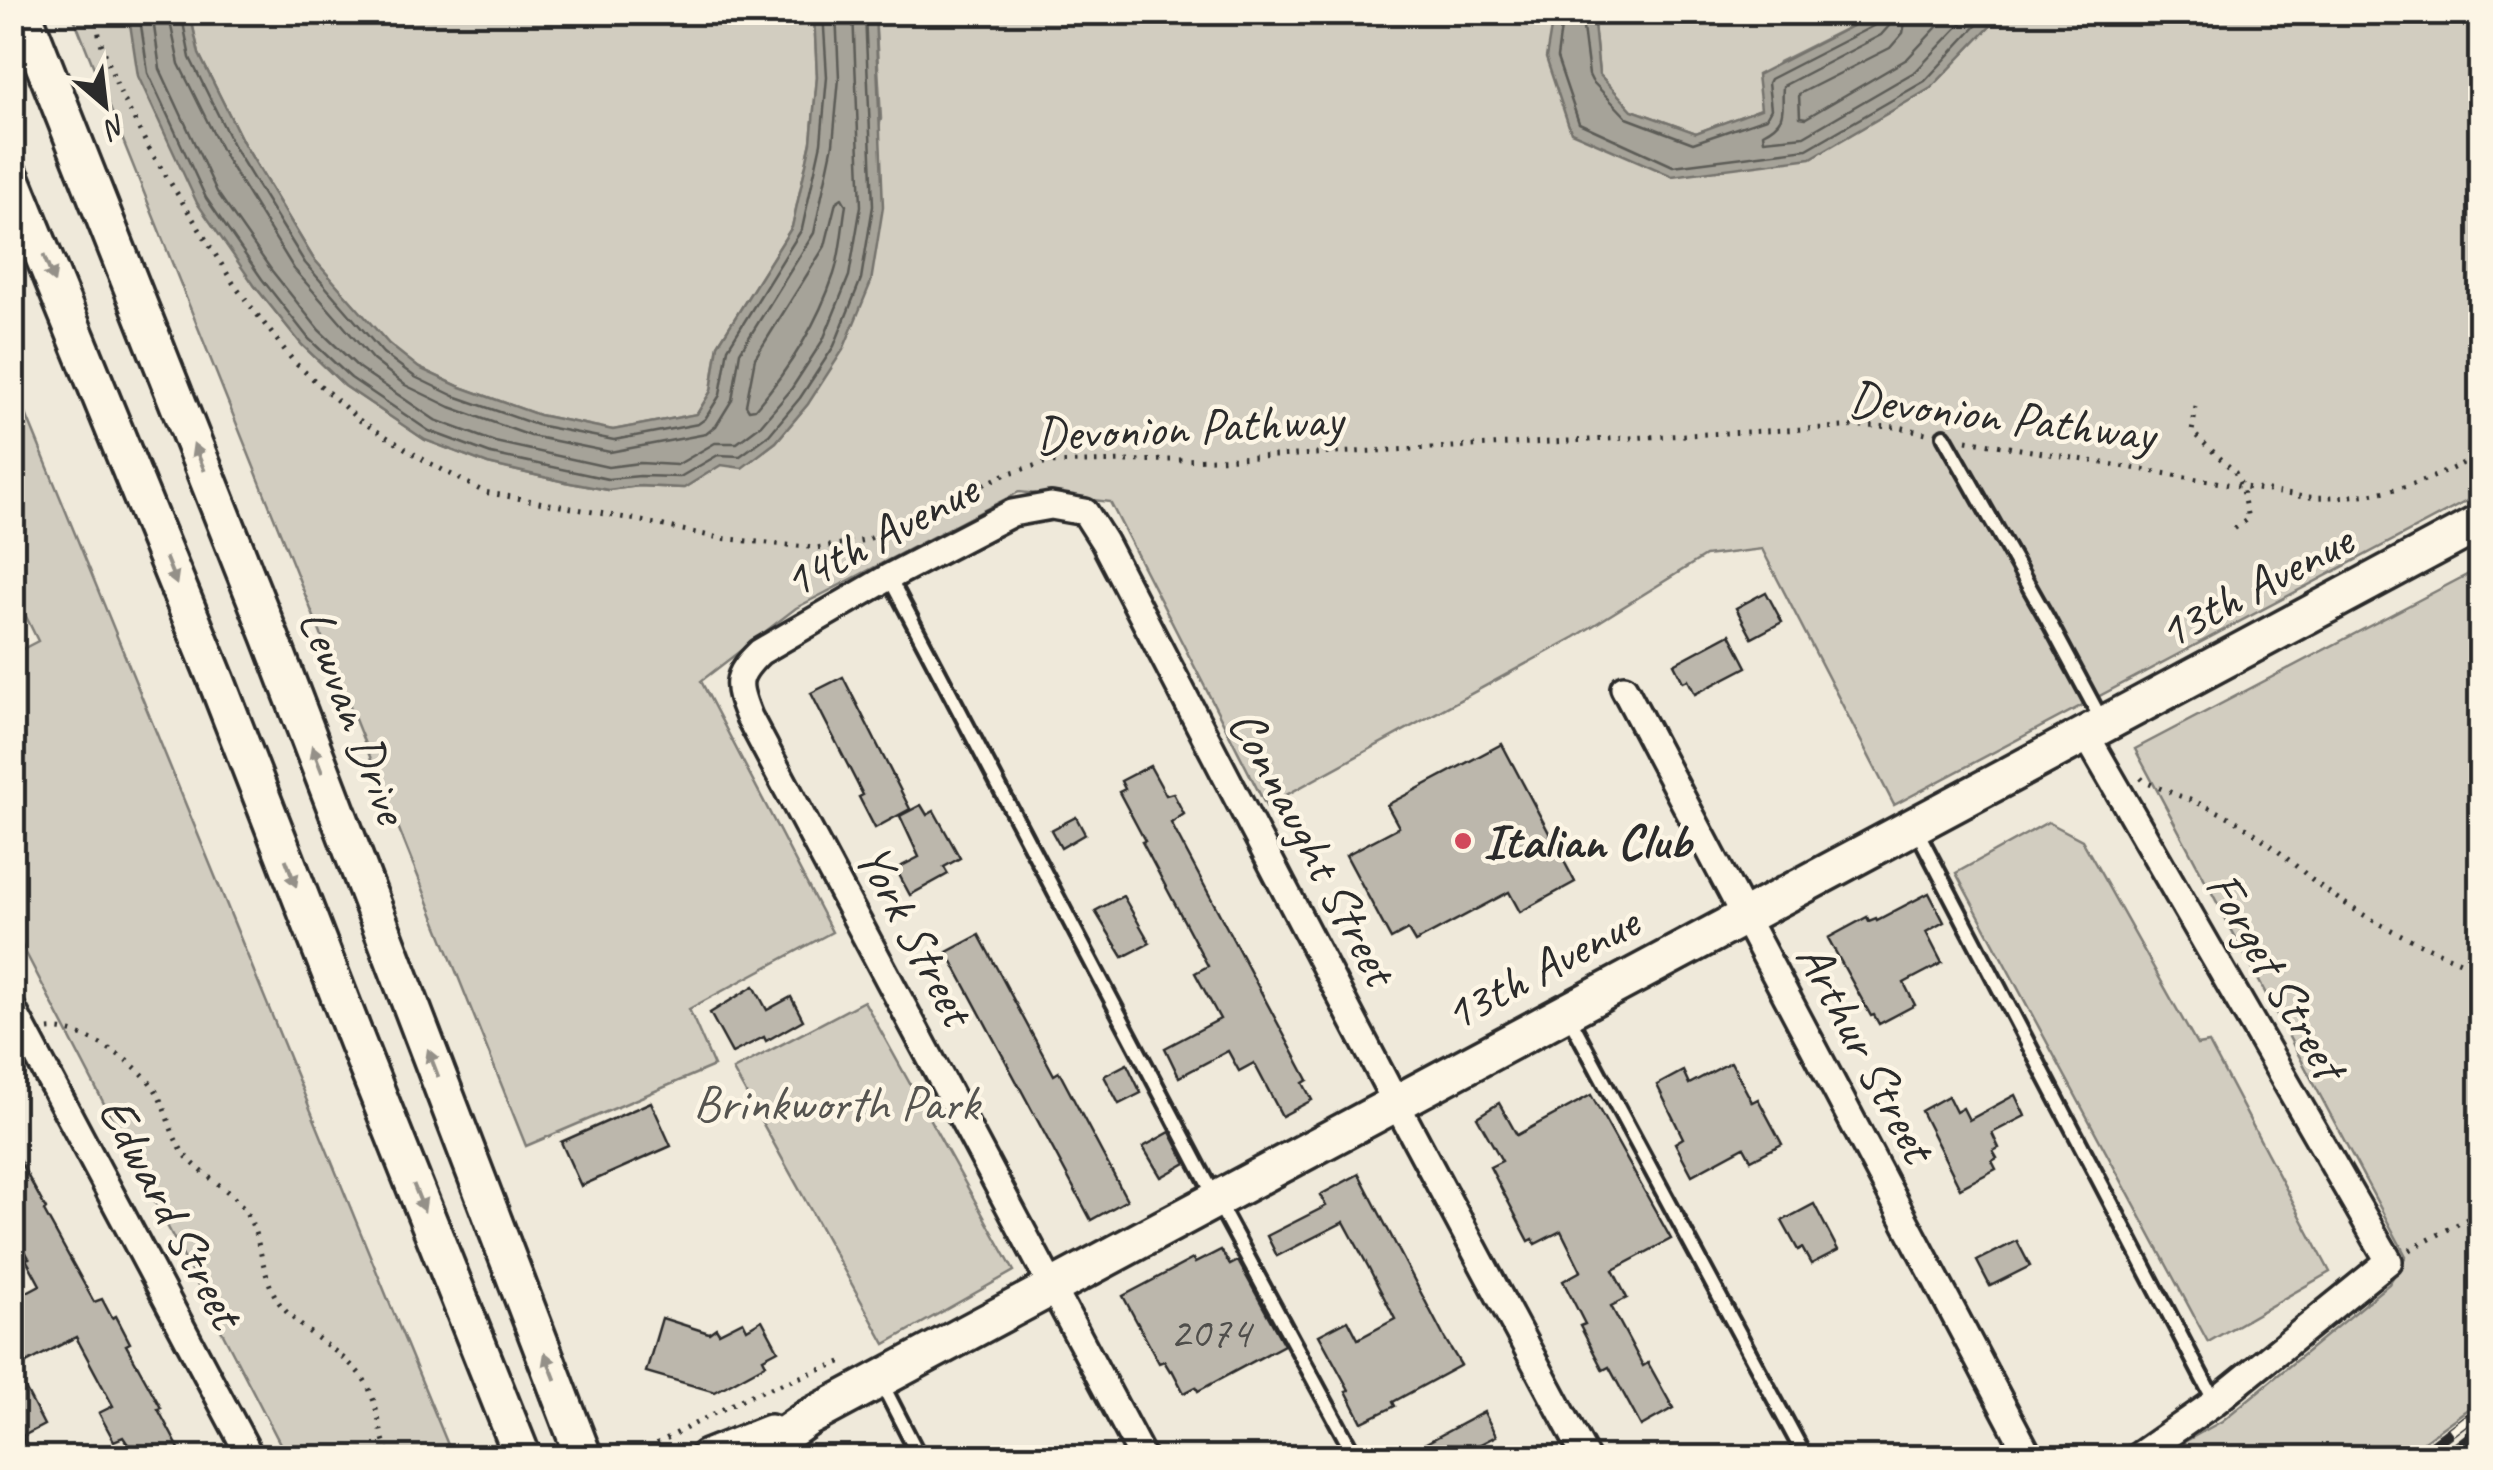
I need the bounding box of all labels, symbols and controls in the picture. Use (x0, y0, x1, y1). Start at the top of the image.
north arrow (55, 55, 155, 155)
text: N (97, 107, 132, 148)
one-way arrow (42, 255, 58, 285)
street label: Devonion Pathway (1846, 366, 2162, 466)
street label: Devonion Pathway (1034, 387, 1348, 466)
one-way arrow (190, 441, 206, 471)
street label: 14th Avenue (772, 456, 991, 612)
street label: 13th Avenue (2147, 507, 2366, 663)
one-way arrow (164, 556, 180, 586)
street label: Lewvan Drive (284, 600, 425, 835)
street label: Connaught Street (1214, 699, 1414, 999)
one-way arrow (309, 744, 324, 774)
place label: Italian Club (1483, 810, 1694, 873)
marker: Italian Club (1452, 830, 1474, 852)
street label: York Street (841, 833, 991, 1039)
one-way arrow (284, 858, 299, 888)
street label: Forget Street (2191, 860, 2364, 1095)
street label: 13th Avenue (1433, 889, 1652, 1045)
street label: Arthur Street (1782, 932, 1952, 1176)
one-way arrow (425, 1048, 441, 1078)
park label: Brinkworth Park (693, 1072, 983, 1135)
street label: Edward Street (84, 1086, 260, 1342)
one-way arrow (411, 1183, 427, 1213)
house number: 2074 (1169, 1304, 1254, 1361)
one-way arrow (541, 1351, 557, 1381)

